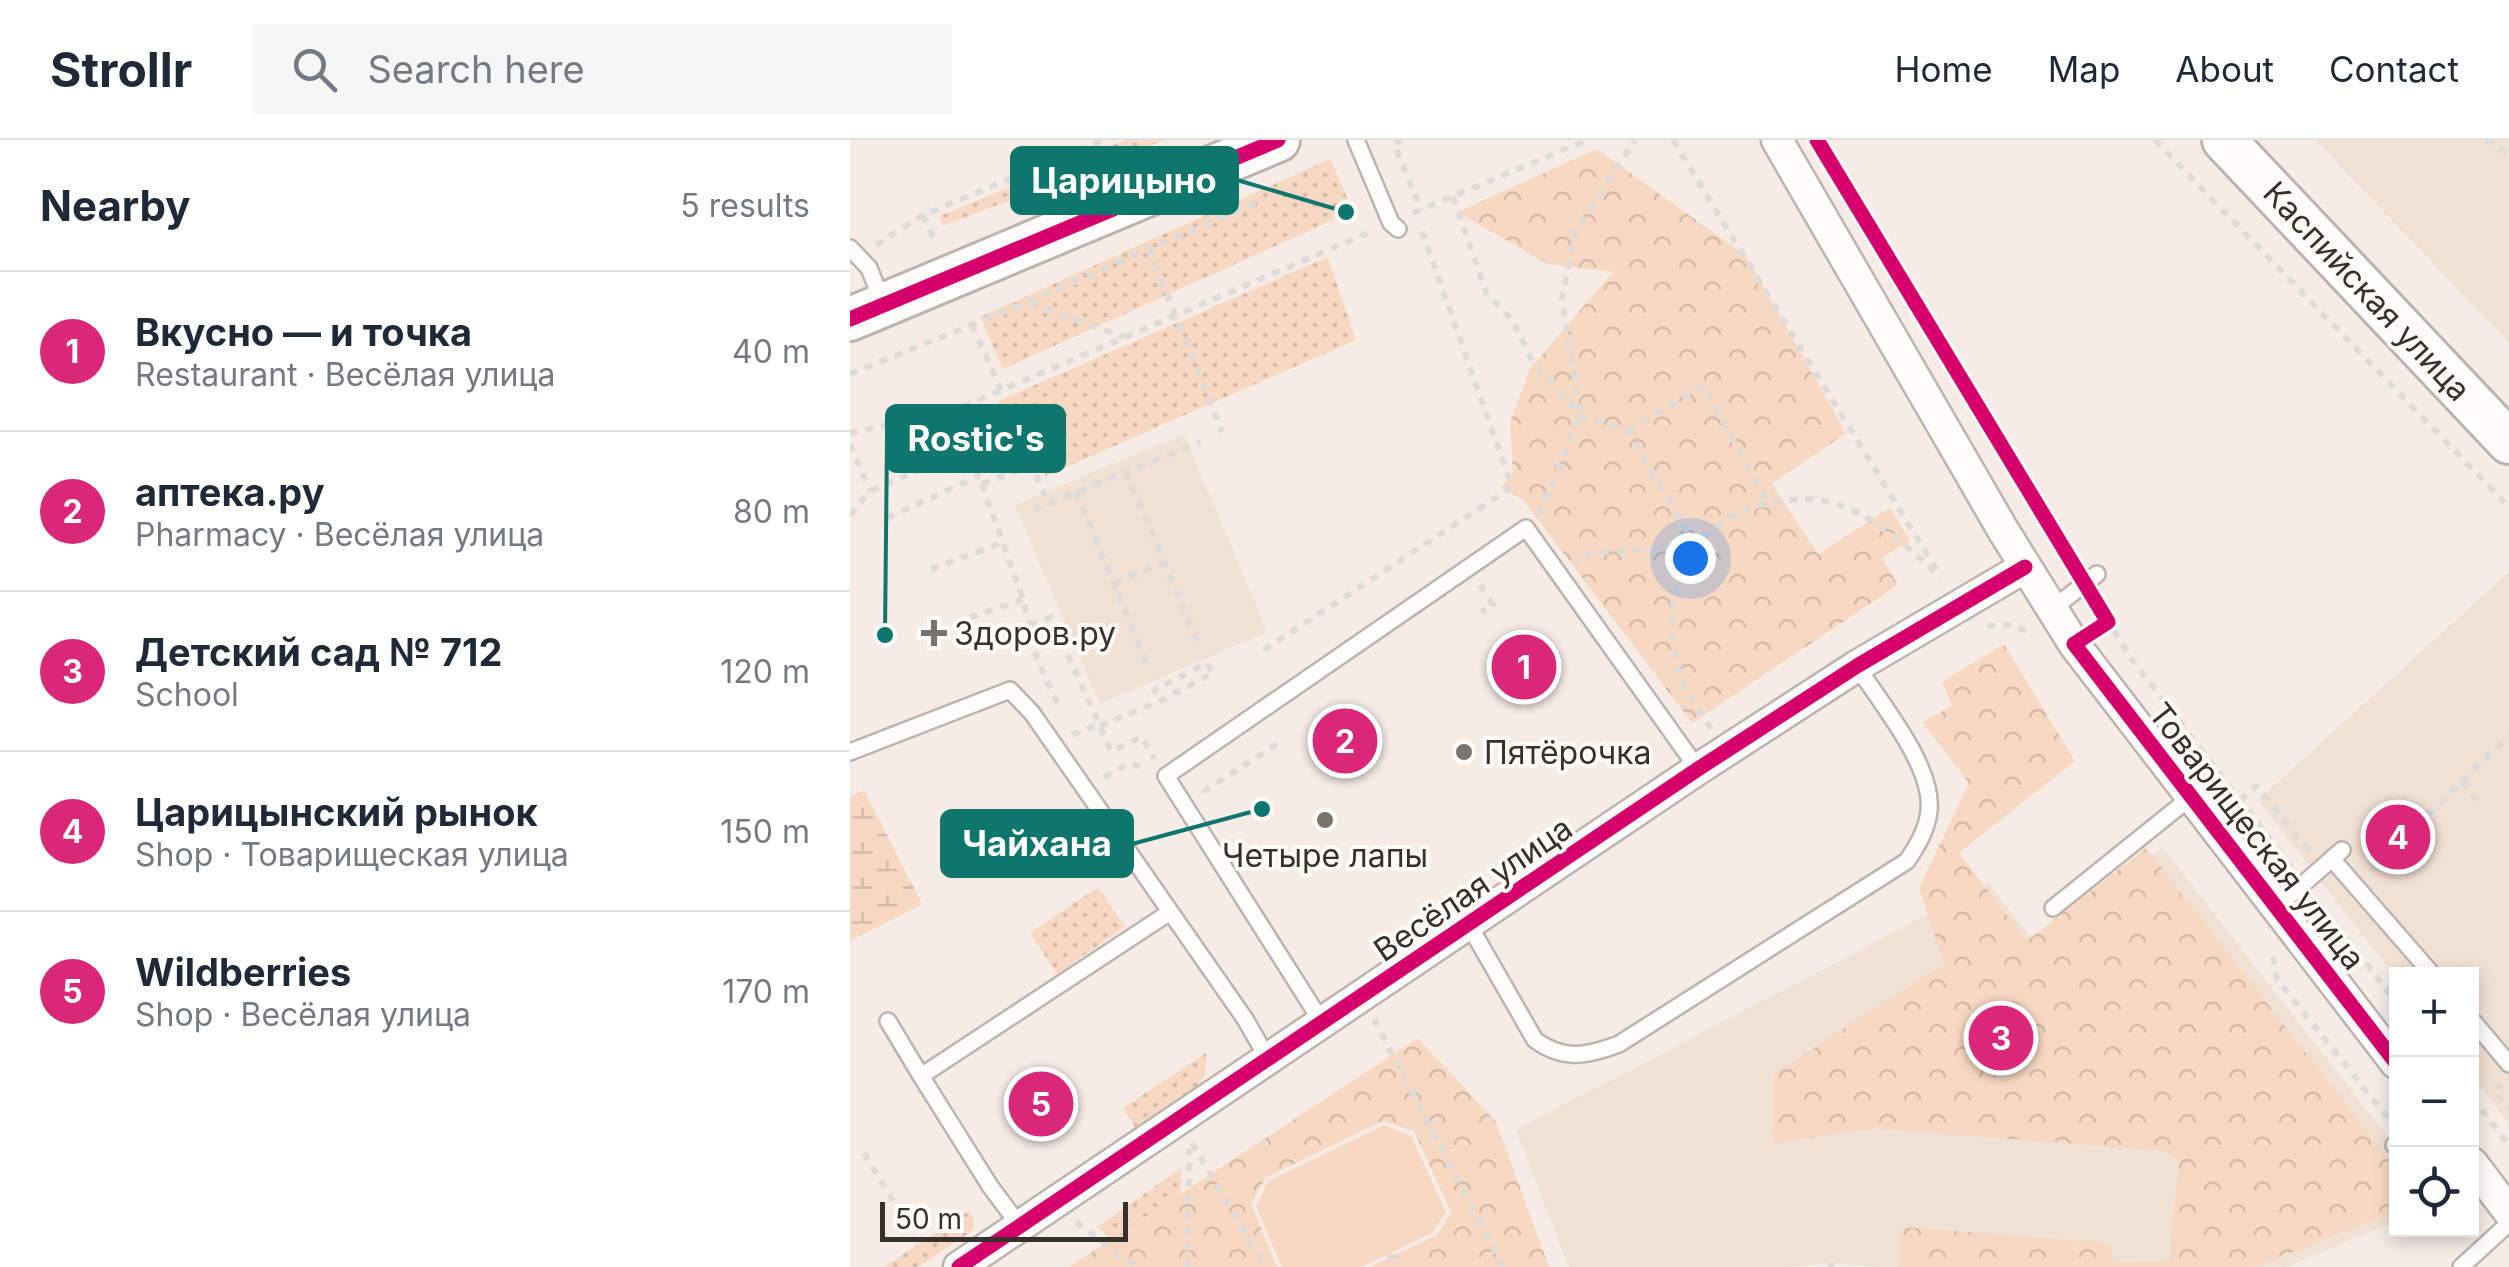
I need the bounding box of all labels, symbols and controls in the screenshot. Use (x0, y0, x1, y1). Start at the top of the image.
search box (252, 24, 952, 114)
text: Strollr (50, 40, 192, 99)
icon: search (287, 42, 342, 97)
text: Search here (367, 46, 585, 92)
text: Home (1895, 48, 1993, 90)
text: Map (2048, 48, 2120, 90)
text: About (2175, 48, 2274, 90)
text: Contact (2329, 48, 2459, 90)
callout: Царицыно (1012, 148, 1237, 213)
text: Царицыно (1031, 159, 1217, 201)
street label: Каспийская улица (2255, 173, 2479, 409)
text: Nearby (40, 180, 191, 231)
text: 5 results (680, 186, 810, 225)
text: Вкусно — и точка (135, 309, 472, 355)
text: 1 (66, 332, 79, 371)
text: 40 m (732, 332, 810, 371)
text: Restaurant · Весёлая улица (135, 355, 555, 394)
callout: Rostic's (887, 406, 1064, 471)
text: Rostic's (907, 417, 1045, 459)
text: аптека.ру (135, 469, 325, 515)
text: 2 (62, 492, 83, 531)
text: 80 m (733, 492, 810, 531)
text: Pharmacy · Весёлая улица (135, 515, 544, 554)
your location (1665, 533, 1716, 584)
place label: Здоров.ру (954, 614, 1116, 653)
marker: Здоров.ру (923, 622, 945, 644)
text: Детский сад № 712 (135, 629, 502, 675)
pin: 1 (1492, 630, 1556, 704)
text: 3 (62, 652, 83, 691)
text: 120 m (720, 652, 810, 691)
text: School (135, 675, 239, 714)
street label: Товарищеская улица (2141, 695, 2373, 977)
pin: 2 (1312, 704, 1378, 778)
place label: Пятёрочка (1484, 733, 1651, 772)
marker: Пятёрочка (1453, 741, 1475, 763)
text: Царицынский рынок (135, 789, 538, 835)
pin: 4 (2366, 800, 2430, 874)
street label: Весёлая улица (1367, 808, 1579, 970)
marker: Четыре лапы (1314, 809, 1336, 831)
callout: Чайхана (942, 811, 1132, 876)
text: 4 (62, 812, 83, 851)
text: 150 m (720, 812, 810, 851)
text: Чайхана (962, 822, 1112, 864)
text: Shop · Товарищеская улица (135, 835, 569, 874)
place label: Четыре лапы (1222, 836, 1428, 875)
text: Wildberries (135, 949, 351, 995)
map controls (2389, 967, 2479, 1237)
button: + (2389, 967, 2479, 1057)
text: 5 (62, 972, 83, 1011)
text: 170 m (722, 972, 810, 1011)
text: Shop · Весёлая улица (135, 995, 471, 1034)
pin: 3 (1968, 1000, 2034, 1076)
button: − (2389, 1057, 2479, 1147)
pin: 5 (1008, 1066, 1074, 1142)
button: locate (2389, 1147, 2479, 1237)
scale bar (880, 1197, 1128, 1242)
text: 50 m (895, 1202, 962, 1236)

